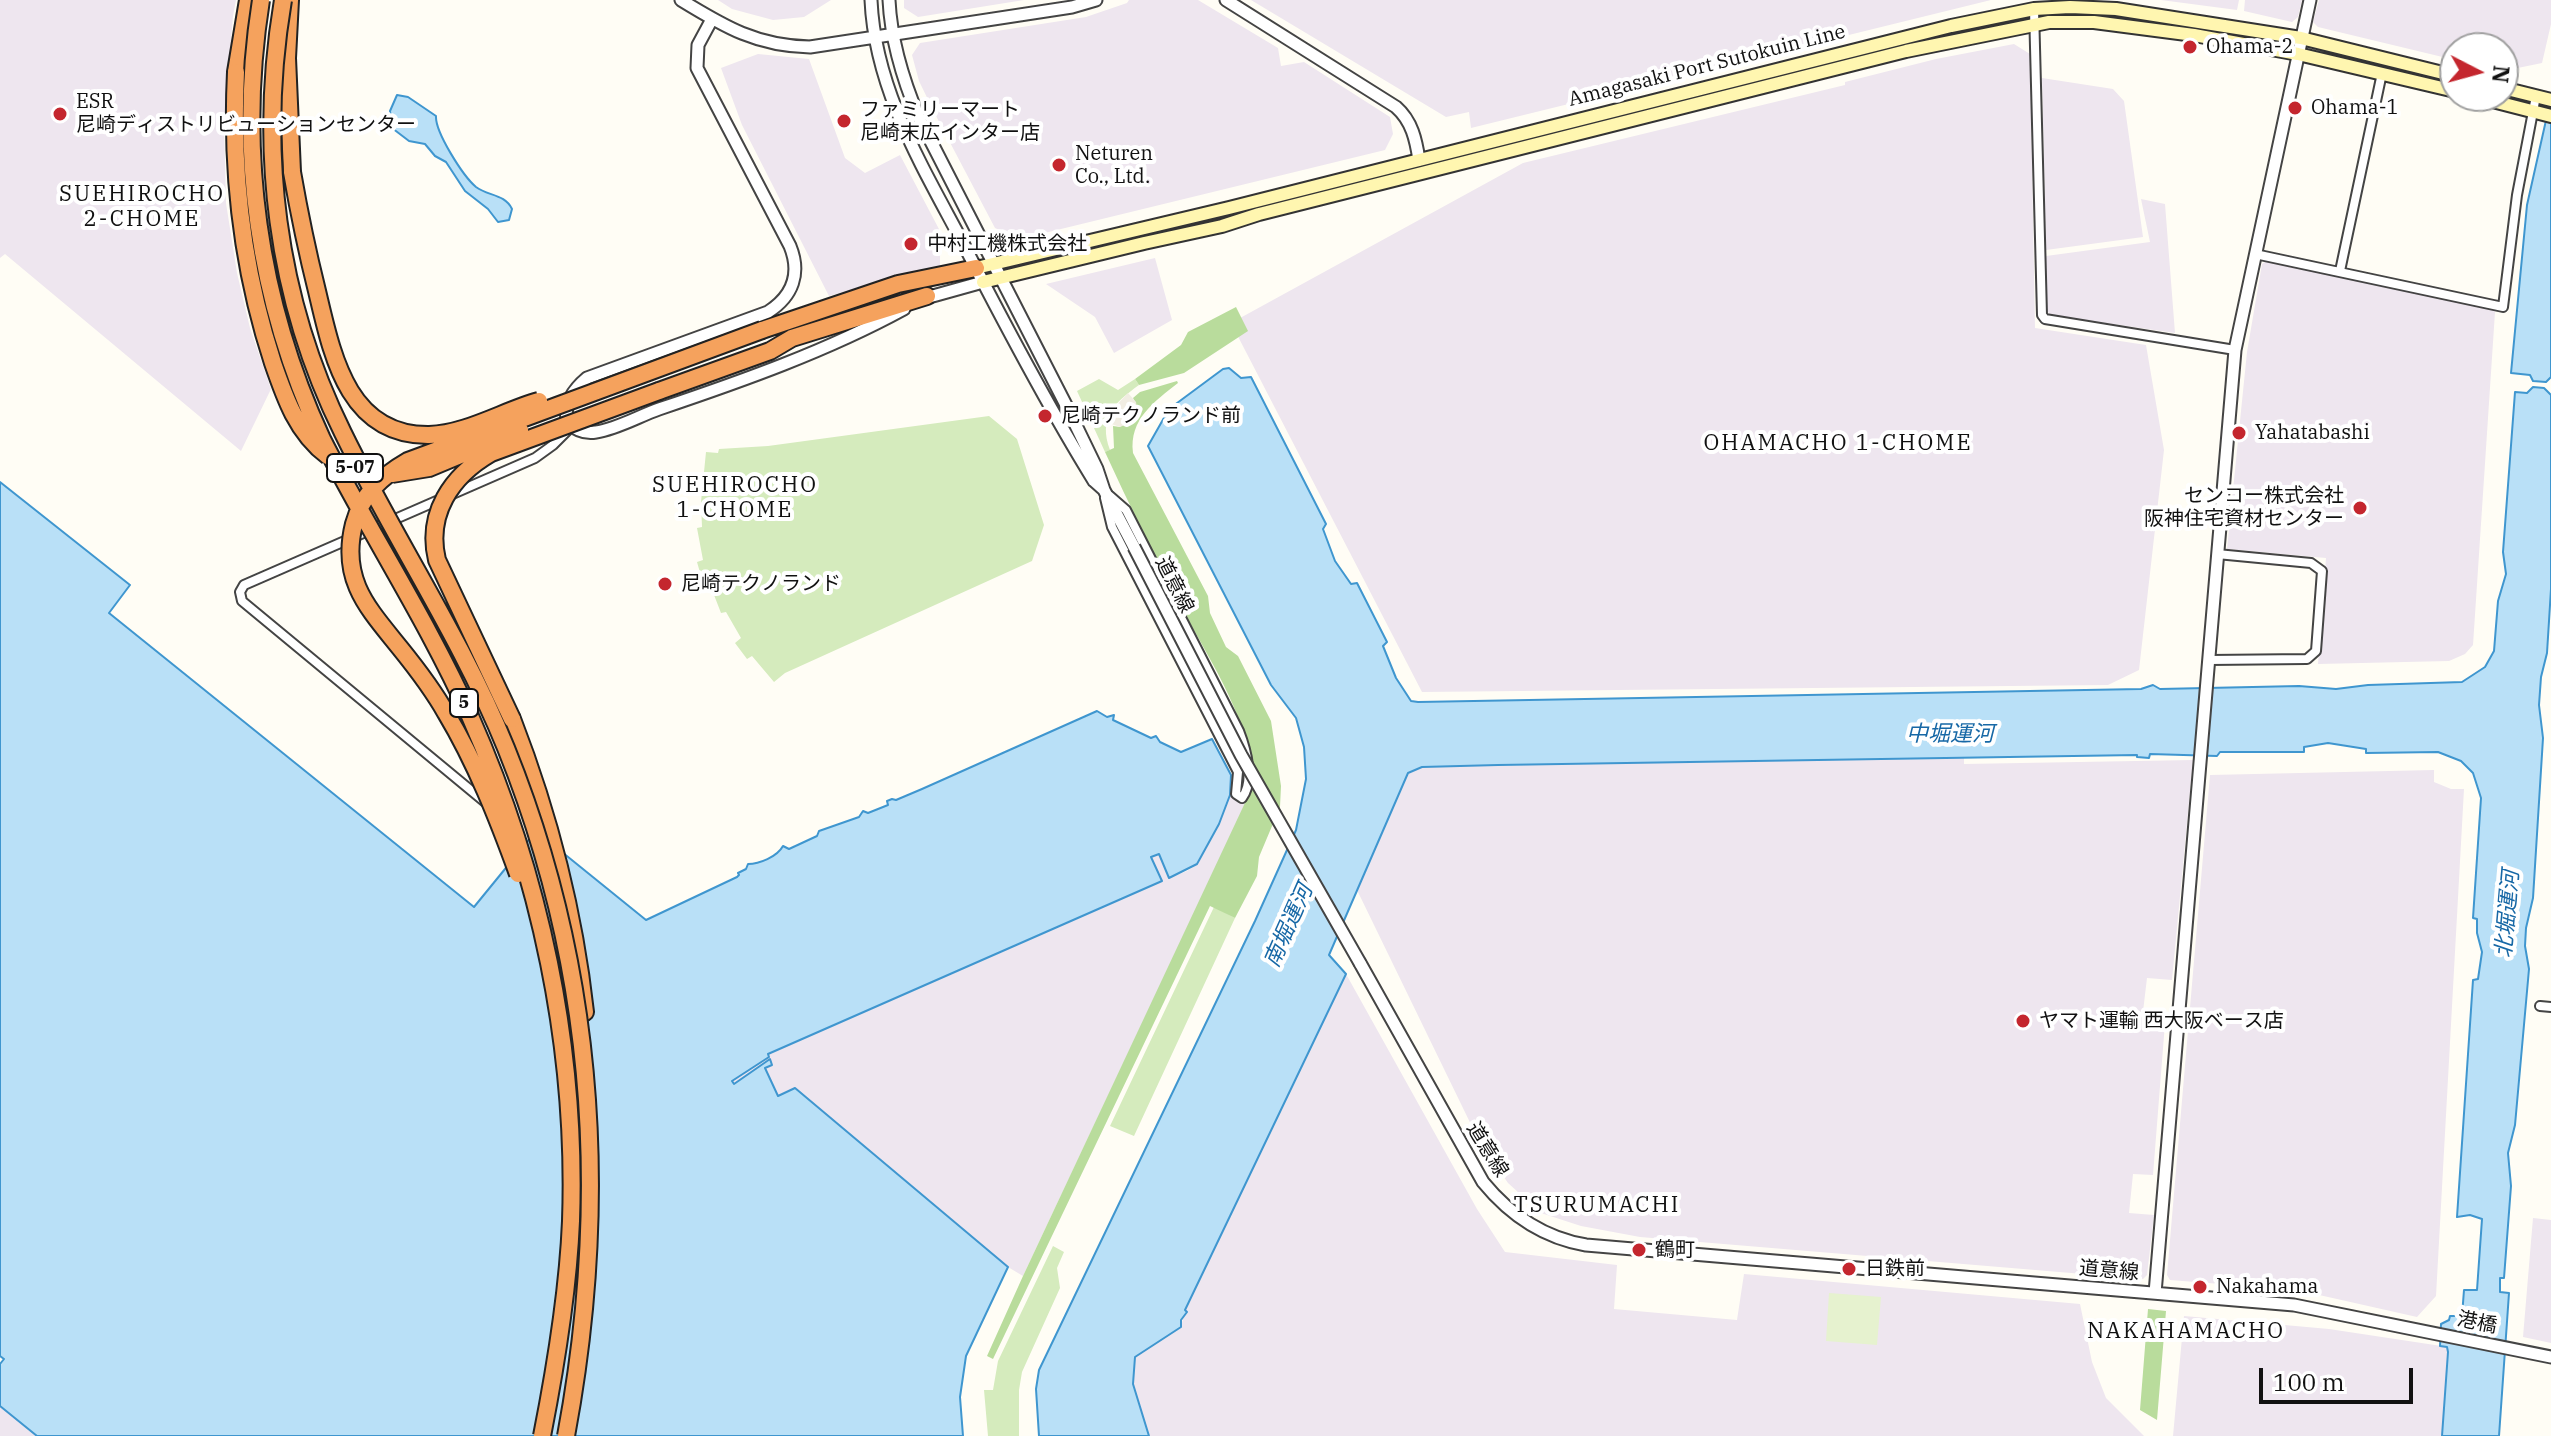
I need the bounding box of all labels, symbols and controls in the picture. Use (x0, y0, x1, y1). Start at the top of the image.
street label: Amagasaki Port Sutokuin Line (1566, 20, 1848, 112)
north arrow (2439, 32, 2519, 112)
place label: Ohama-2 (2206, 35, 2294, 59)
marker: Ohama-2 (2181, 38, 2199, 56)
text: N (2486, 64, 2517, 85)
place label: ESR 尼崎ディストリビューションセンター (76, 90, 416, 137)
place label: Ohama-1 (2311, 96, 2399, 120)
place label: ファミリーマート 尼崎末広インター店 (860, 98, 1040, 145)
marker: Ohama-1 (2286, 99, 2304, 117)
marker: ESR 尼崎ディストリビューションセンター (51, 105, 69, 123)
marker: ファミリーマート 尼崎末広インター店 (835, 112, 853, 130)
place label: Neturen Co., Ltd. (1075, 142, 1153, 189)
marker: Neturen Co., Ltd. (1050, 156, 1068, 174)
district label: SUEHIROCHO 2-CHOME (59, 182, 225, 234)
place label: 中村工機株式会社 (927, 232, 1087, 256)
marker: 中村工機株式会社 (902, 235, 920, 253)
place label: 尼崎テクノランド前 (1061, 404, 1241, 428)
marker: 尼崎テクノランド前 (1036, 407, 1054, 425)
place label: Yahatabashi (2255, 421, 2370, 445)
marker: Yahatabashi (2230, 424, 2248, 442)
district label: OHAMACHO 1-CHOME (1703, 431, 1973, 457)
road number: 5-07 (327, 454, 383, 482)
district label: SUEHIROCHO 1-CHOME (652, 473, 818, 524)
place label: センコー株式会社 阪神住宅資材センター (2144, 484, 2344, 531)
marker: センコー株式会社 阪神住宅資材センター (2351, 499, 2369, 517)
street label: 道意線 (1150, 553, 1198, 617)
place label: 尼崎テクノランド (681, 572, 841, 596)
marker: 尼崎テクノランド (656, 575, 674, 593)
road number: 5 (450, 689, 478, 717)
water label: 中堀運河 (1906, 722, 1994, 748)
water label: 北堀運河 (2491, 869, 2525, 959)
water label: 南堀運河 (1259, 880, 1319, 972)
place label: ヤマト運輸 西大阪ベース店 (2039, 1009, 2284, 1033)
marker: ヤマト運輸 西大阪ベース店 (2014, 1012, 2032, 1030)
street label: 道意線 (1461, 1118, 1513, 1182)
district label: TSURUMACHI (1514, 1193, 1680, 1219)
place label: 鶴町 (1655, 1238, 1695, 1262)
marker: 鶴町 (1630, 1241, 1648, 1259)
street label: 道意線 (2078, 1256, 2140, 1286)
place label: 日鉄前 (1865, 1257, 1925, 1281)
marker: 日鉄前 (1840, 1260, 1858, 1278)
place label: Nakahama (2216, 1275, 2318, 1299)
marker: Nakahama (2191, 1278, 2209, 1296)
street label: 港橋 (2455, 1307, 2499, 1339)
district label: NAKAHAMACHO (2087, 1319, 2285, 1345)
scale bar (2263, 1352, 2417, 1402)
text: 100 m (2273, 1366, 2345, 1398)

